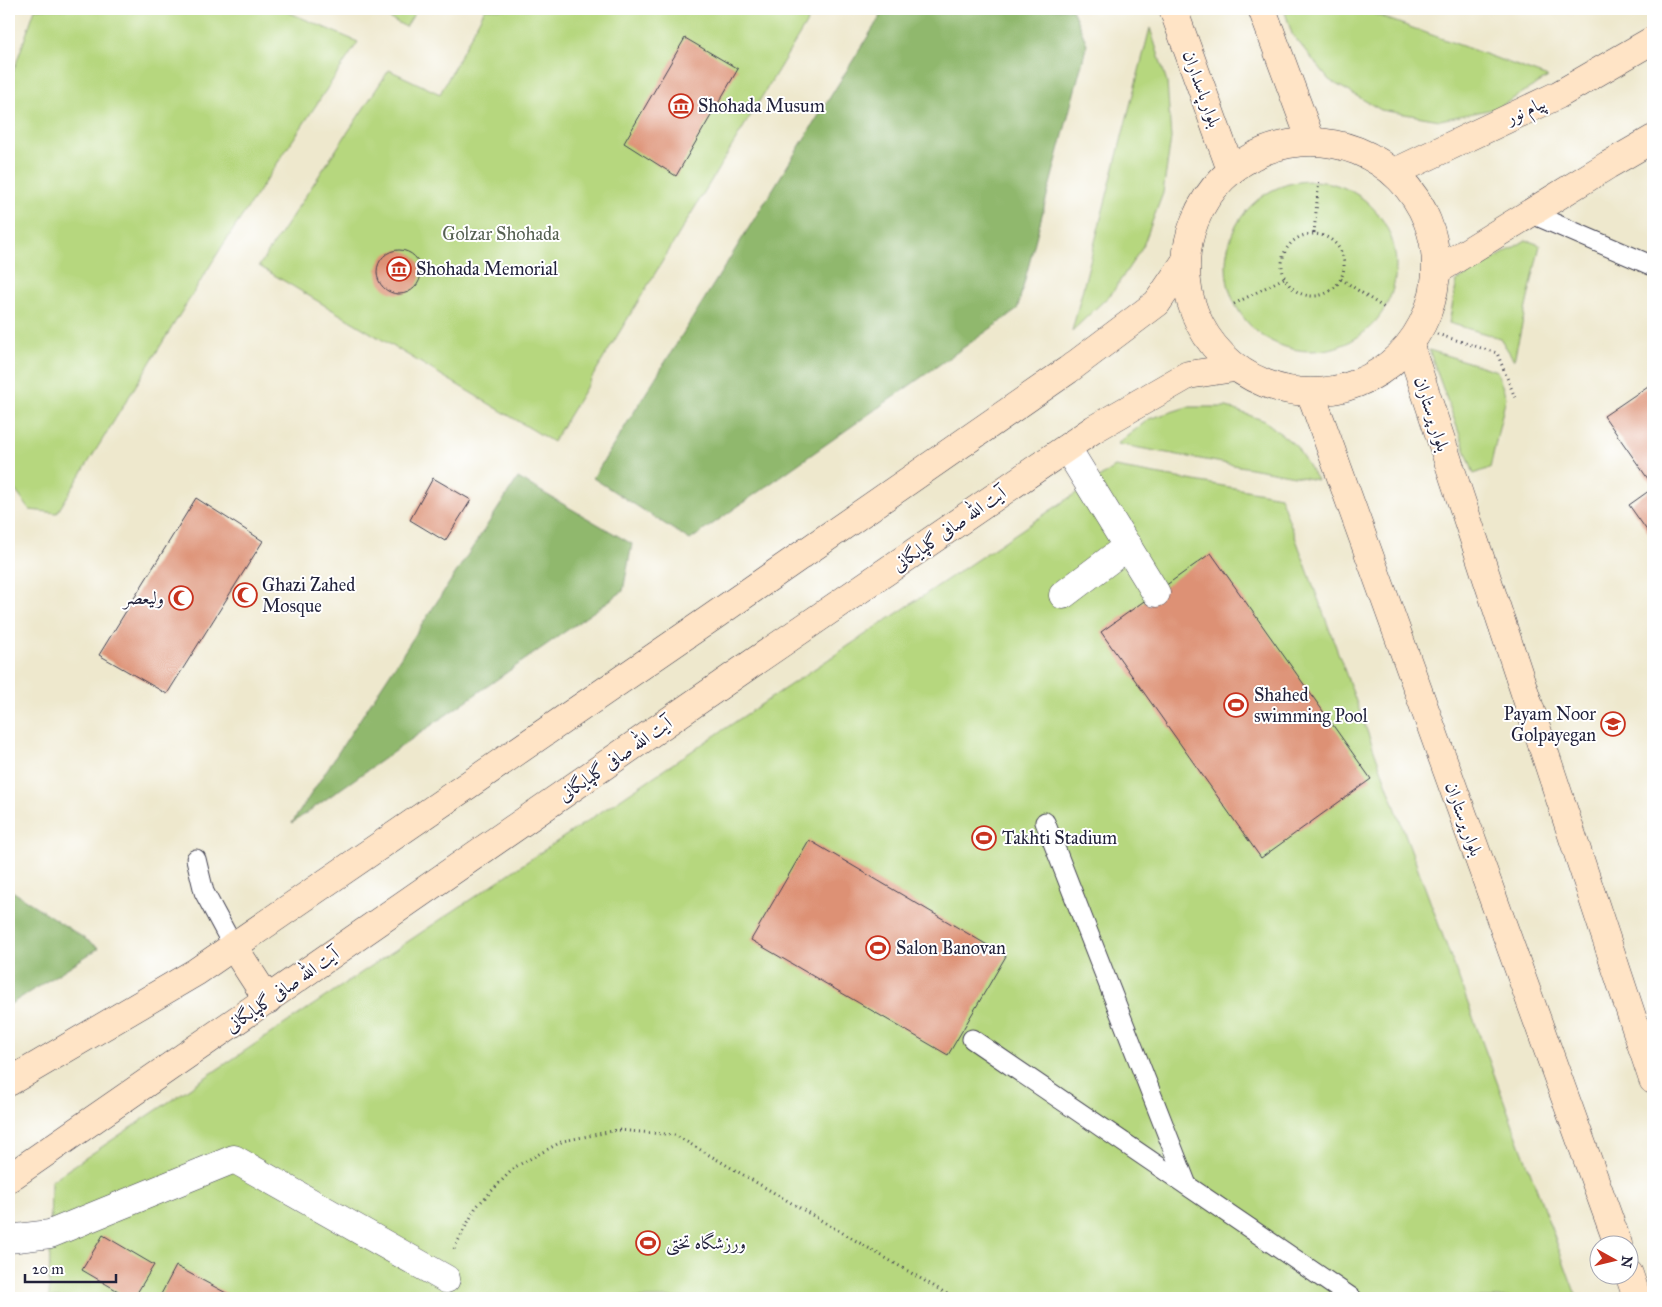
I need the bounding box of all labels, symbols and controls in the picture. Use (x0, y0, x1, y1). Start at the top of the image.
street label: بلوار پاسداران (1176, 48, 1226, 131)
street label: پیام نور (1501, 91, 1551, 134)
museum icon: Shohada Musum (668, 93, 694, 119)
place label: Shohada Musum (698, 95, 825, 117)
park label: Golzar Shohada (442, 223, 560, 245)
museum icon: Shohada Memorial (386, 256, 412, 282)
place label: Shohada Memorial (416, 258, 558, 280)
street label: بلوار پرستاران (1410, 374, 1454, 454)
street label: آیت الله صافی گلپایگانی (886, 478, 1012, 577)
place label: Ghazi Zahed Mosque (262, 574, 355, 618)
mosque icon: Ghazi Zahed Mosque (232, 582, 258, 608)
mosque icon: ولیعصر (168, 585, 194, 611)
place label: ولیعصر (122, 587, 164, 610)
place label: Shahed swimming Pool (1254, 684, 1368, 728)
sports icon: Shahed swimming Pool (1223, 692, 1249, 718)
place label: Payam Noor Golpayegan (1504, 703, 1596, 747)
street label: آیت الله صافی گلپایگانی (552, 708, 678, 807)
school or university icon: Payam Noor Golpayegan (1600, 711, 1626, 737)
street label: بلوار پرستاران (1440, 779, 1488, 859)
sports icon: Takhti Stadium (971, 825, 997, 851)
place label: Takhti Stadium (1002, 827, 1117, 849)
sports icon: Salon Banovan (865, 935, 891, 961)
place label: Salon Banovan (896, 937, 1006, 959)
street label: آیت الله صافی گلپایگانی (219, 939, 345, 1038)
sports icon: ورزشگاه تختی (635, 1230, 661, 1256)
place label: ورزشگاه تختی (666, 1231, 746, 1256)
north arrow (1590, 1234, 1640, 1284)
scale bar (25, 1252, 116, 1284)
text: N (1617, 1255, 1636, 1269)
text: 20 m (32, 1260, 64, 1278)

